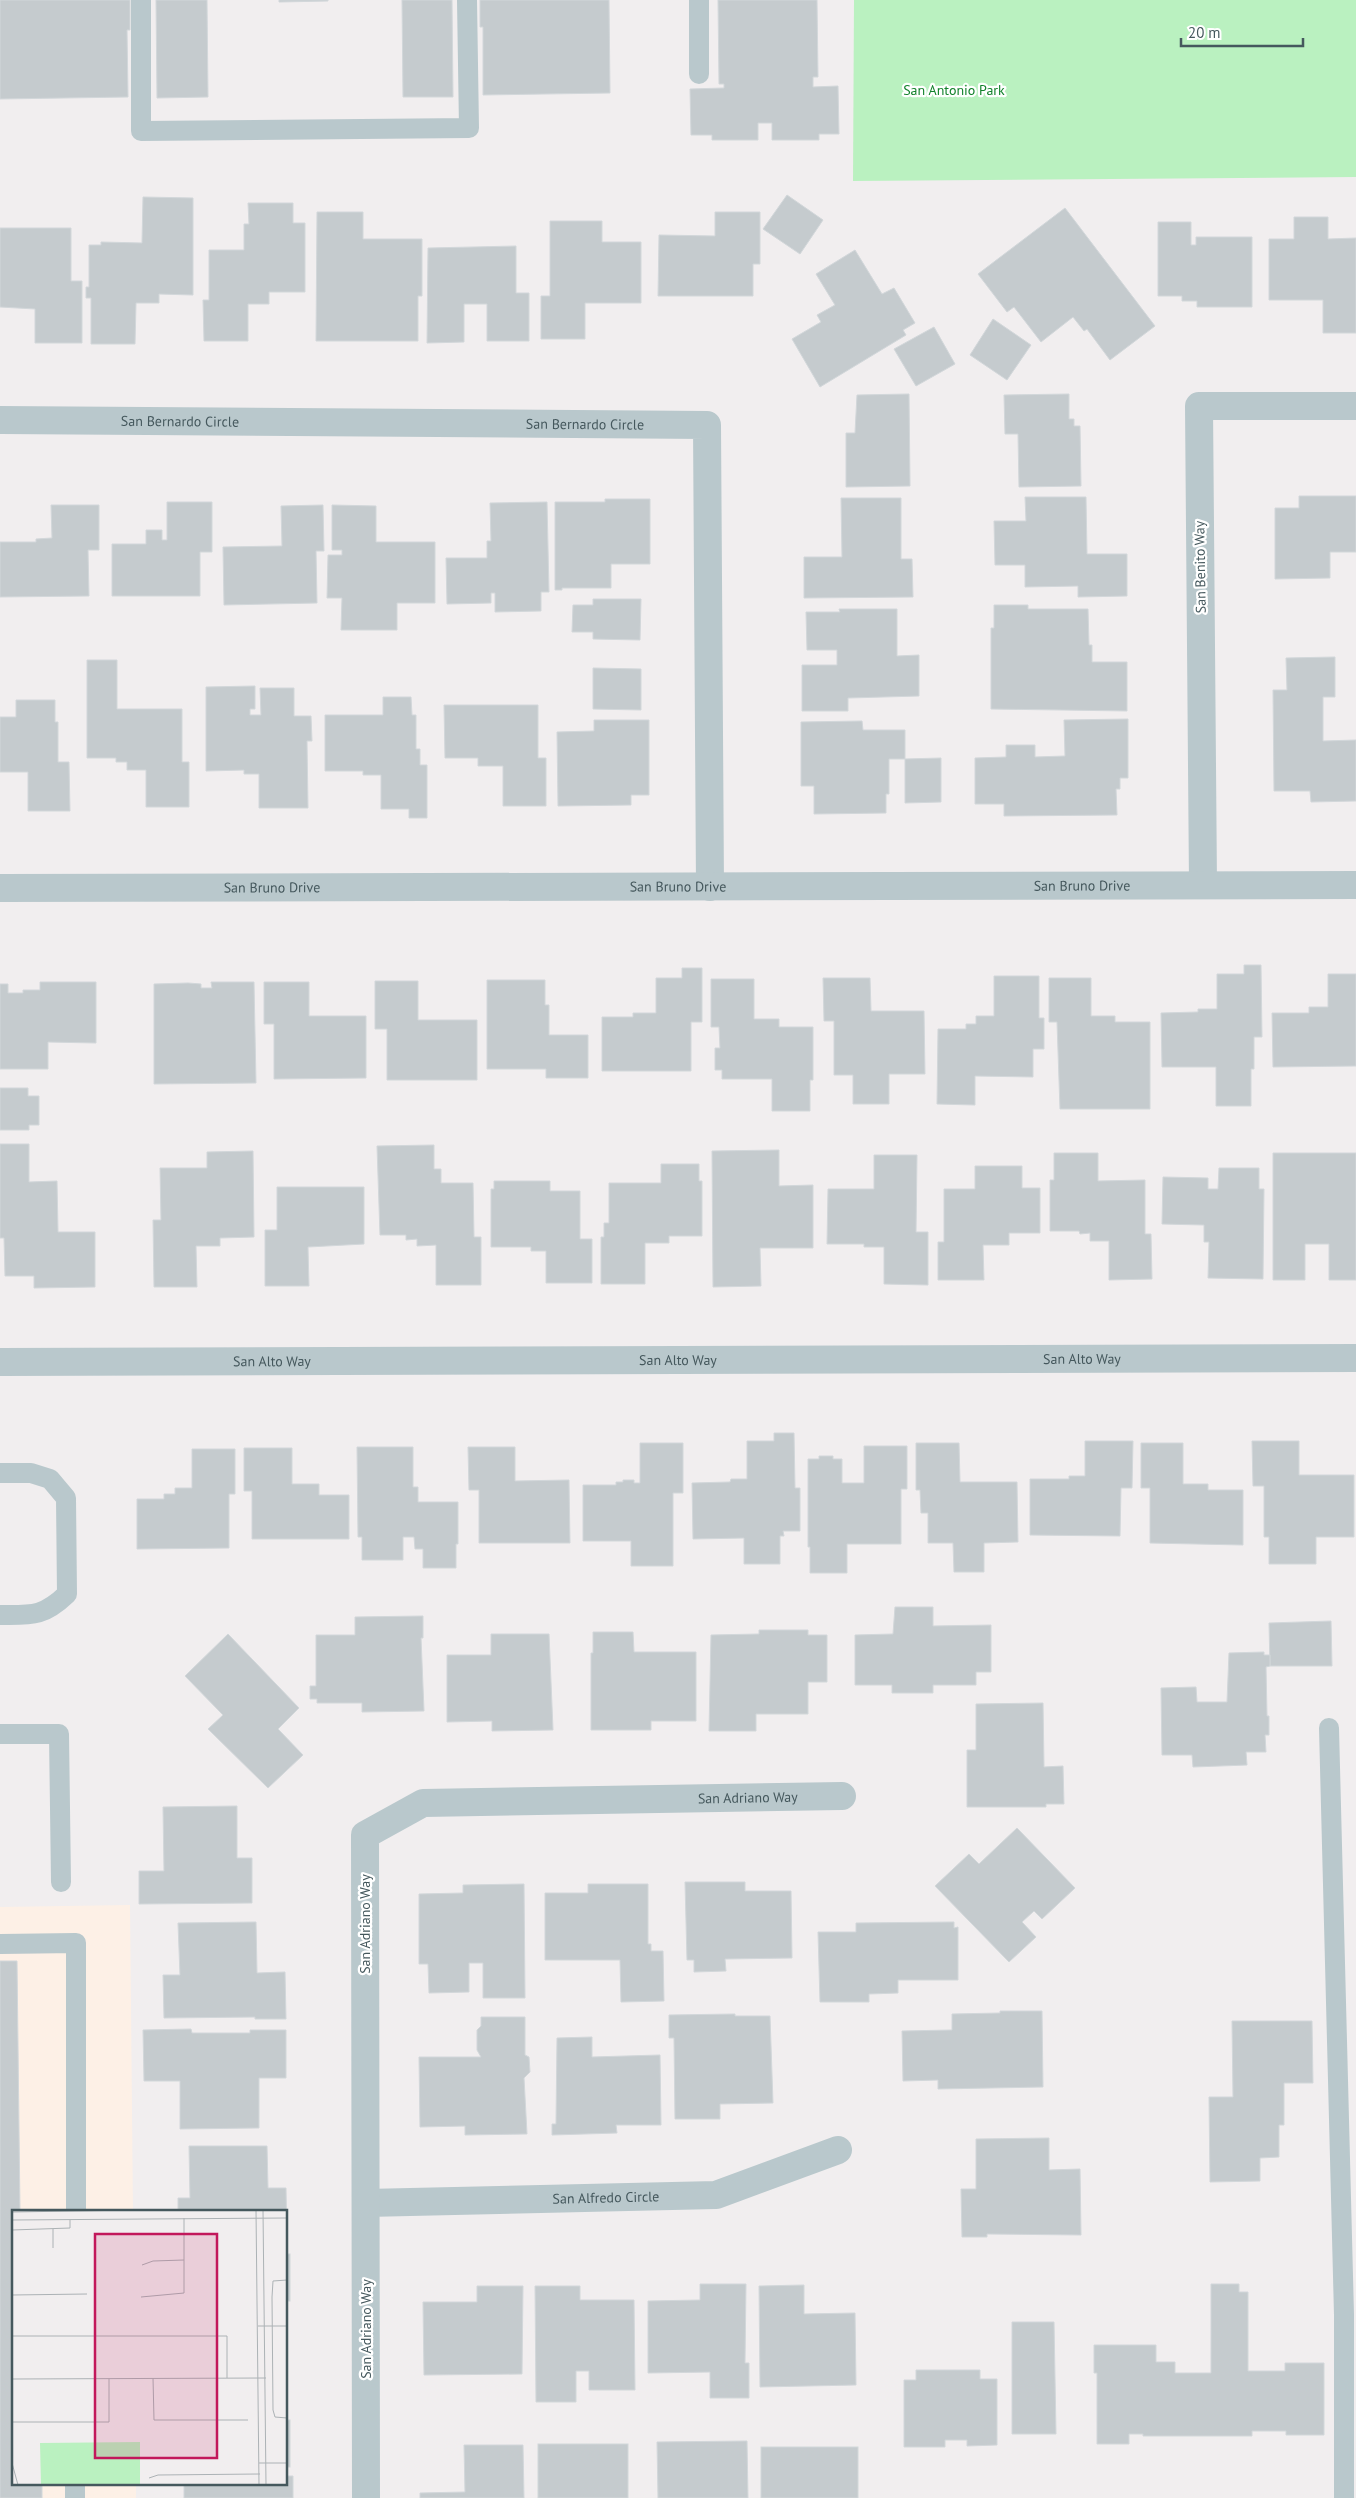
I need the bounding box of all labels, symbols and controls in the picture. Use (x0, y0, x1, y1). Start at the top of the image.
scale bar (1181, 15, 1304, 47)
text: 20 m (1188, 23, 1221, 42)
park label: San Antonio Park (903, 81, 1005, 99)
street label: San Bernardo Circle (121, 412, 239, 431)
street label: San Bernardo Circle (526, 415, 644, 434)
street label: San Benito Way (1190, 520, 1210, 613)
street label: San Bruno Drive (1034, 876, 1130, 895)
street label: San Bruno Drive (630, 877, 726, 896)
street label: San Bruno Drive (224, 878, 320, 897)
street label: San Alto Way (1043, 1350, 1121, 1368)
street label: San Alto Way (639, 1351, 717, 1369)
street label: San Alto Way (233, 1352, 311, 1370)
street label: San Adriano Way (698, 1788, 798, 1807)
street label: San Adriano Way (356, 1874, 374, 1974)
street label: San Alfredo Circle (552, 2187, 660, 2208)
inset map (12, 2210, 288, 2486)
street label: San Adriano Way (357, 2279, 375, 2379)

